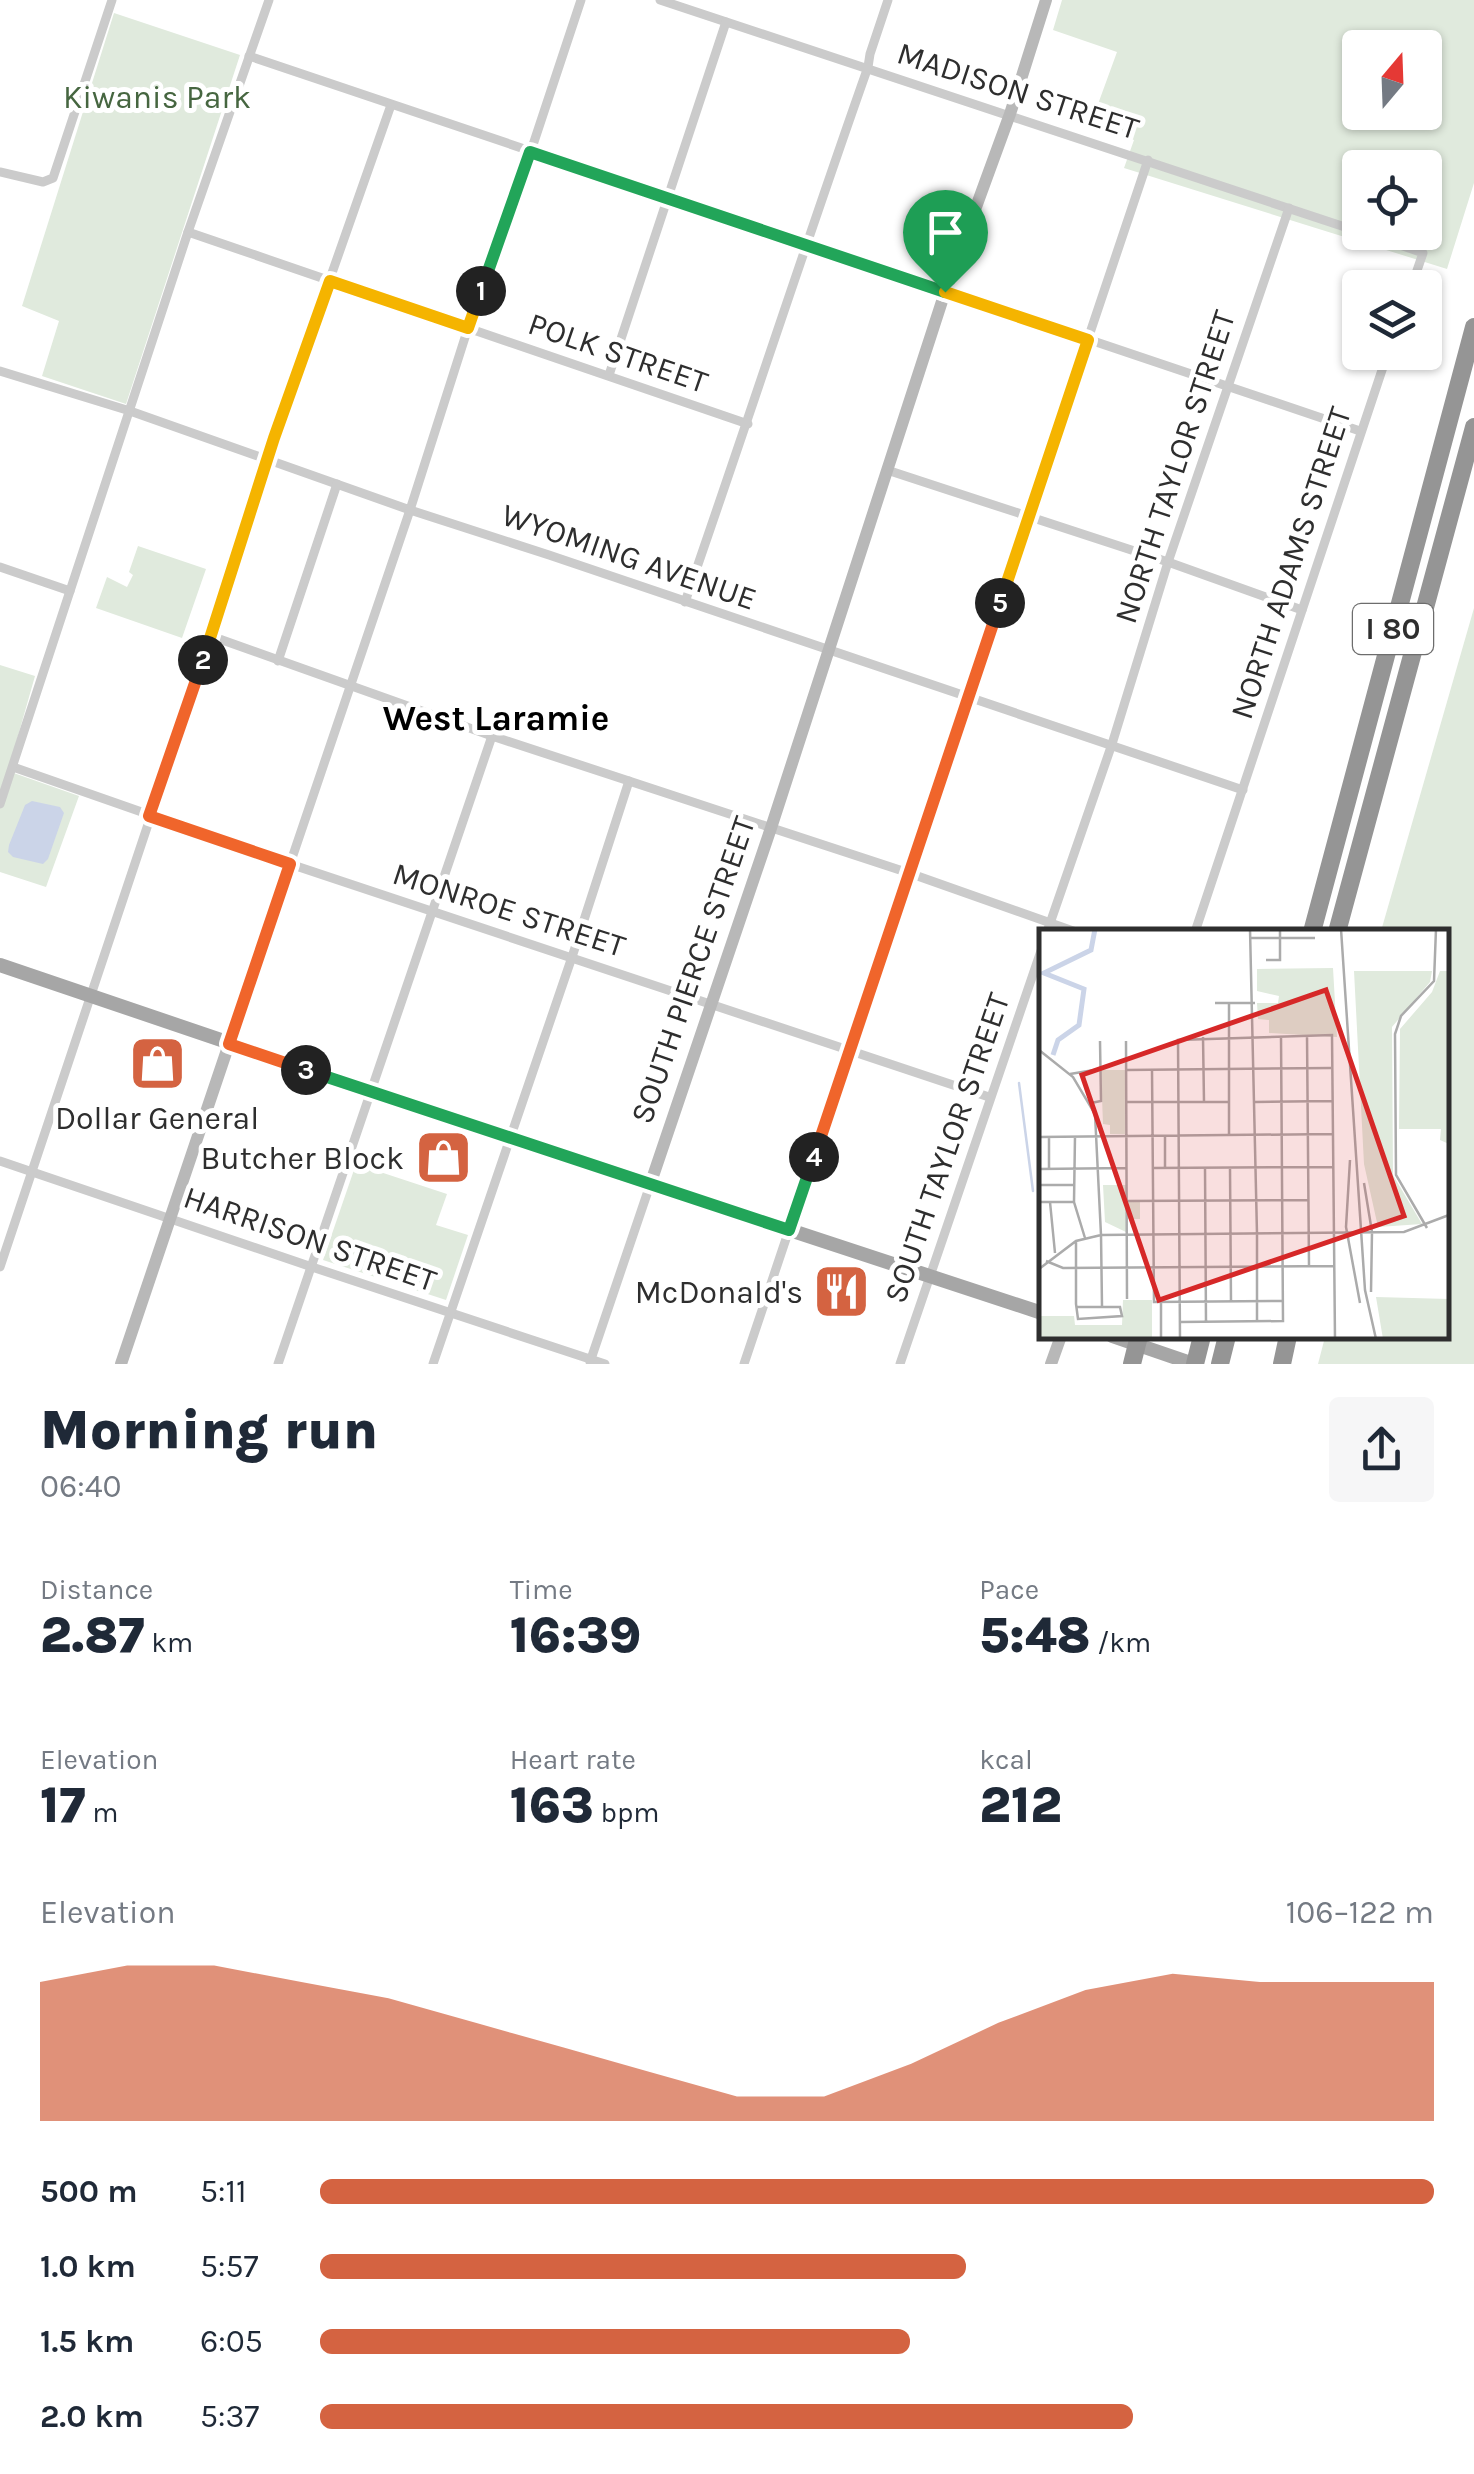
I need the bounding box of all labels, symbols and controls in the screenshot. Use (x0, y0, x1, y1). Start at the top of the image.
north arrow (1342, 30, 1442, 130)
map controls (1342, 30, 1442, 370)
street label: MADISON STREET (892, 34, 1144, 148)
park label: Kiwanis Park (63, 79, 251, 116)
button: locate (1342, 150, 1442, 250)
pin (903, 190, 988, 293)
icon: arrive (918, 205, 973, 260)
pin: 1 (456, 266, 506, 316)
button: layers (1342, 270, 1442, 370)
text: 1 (476, 274, 486, 307)
street label: POLK STREET (523, 305, 713, 401)
street label: NORTH TAYLOR STREET (1107, 306, 1243, 628)
street label: NORTH ADAMS STREET (1223, 402, 1359, 724)
street label: WYOMING AVENUE (497, 496, 761, 618)
pin: 5 (975, 578, 1025, 628)
text: 5 (992, 586, 1008, 619)
road number: I 80 (1353, 604, 1433, 654)
pin: 2 (178, 635, 228, 685)
text: 2 (195, 643, 211, 676)
district label: West Laramie (383, 698, 609, 739)
street label: SOUTH PIERCE STREET (623, 812, 763, 1128)
street label: MONROE STREET (388, 855, 630, 965)
inset map (1039, 929, 1449, 1339)
street label: SOUTH TAYLOR STREET (877, 988, 1017, 1308)
shop icon: Dollar General (127, 1034, 187, 1094)
pin: 3 (281, 1045, 331, 1095)
text: 3 (297, 1053, 315, 1086)
place label: Dollar General (55, 1100, 259, 1137)
shop icon: Butcher Block (413, 1128, 473, 1188)
pin: 4 (789, 1132, 839, 1182)
place label: Butcher Block (200, 1140, 404, 1177)
text: 4 (806, 1140, 822, 1173)
street label: HARRISON STREET (179, 1178, 441, 1300)
restaurant icon: McDonald's (812, 1262, 872, 1322)
place label: McDonald's (635, 1274, 803, 1311)
button: share (1329, 1397, 1434, 1502)
text: Morning run (40, 1398, 378, 1462)
text: 06:40 (40, 1468, 122, 1505)
text: Distance (40, 1573, 153, 1606)
text: Time (510, 1573, 573, 1606)
text: Pace (979, 1573, 1039, 1606)
text: 2.87 (40, 1606, 145, 1665)
text: 16:39 (510, 1606, 641, 1665)
text: 5:48 (979, 1606, 1091, 1665)
text: km (145, 1626, 193, 1659)
text: /km (1091, 1626, 1151, 1659)
text: Elevation (40, 1743, 159, 1776)
text: Heart rate (510, 1743, 636, 1776)
text: kcal (979, 1743, 1033, 1776)
text: 17 (40, 1776, 86, 1835)
text: 163 (510, 1776, 594, 1835)
text: 212 (979, 1776, 1062, 1835)
text: m (86, 1796, 118, 1829)
text: bpm (594, 1796, 660, 1829)
text: Elevation (40, 1894, 175, 1931)
text: 106–122 m (1286, 1894, 1434, 1931)
text: 500 m (40, 2173, 138, 2210)
text: 5:11 (200, 2173, 247, 2210)
text: 1.0 km (40, 2248, 136, 2285)
text: 5:57 (200, 2248, 259, 2285)
text: 1.5 km (40, 2323, 134, 2360)
text: 6:05 (200, 2323, 263, 2360)
text: 2.0 km (40, 2398, 144, 2435)
text: 5:37 (200, 2398, 259, 2435)

